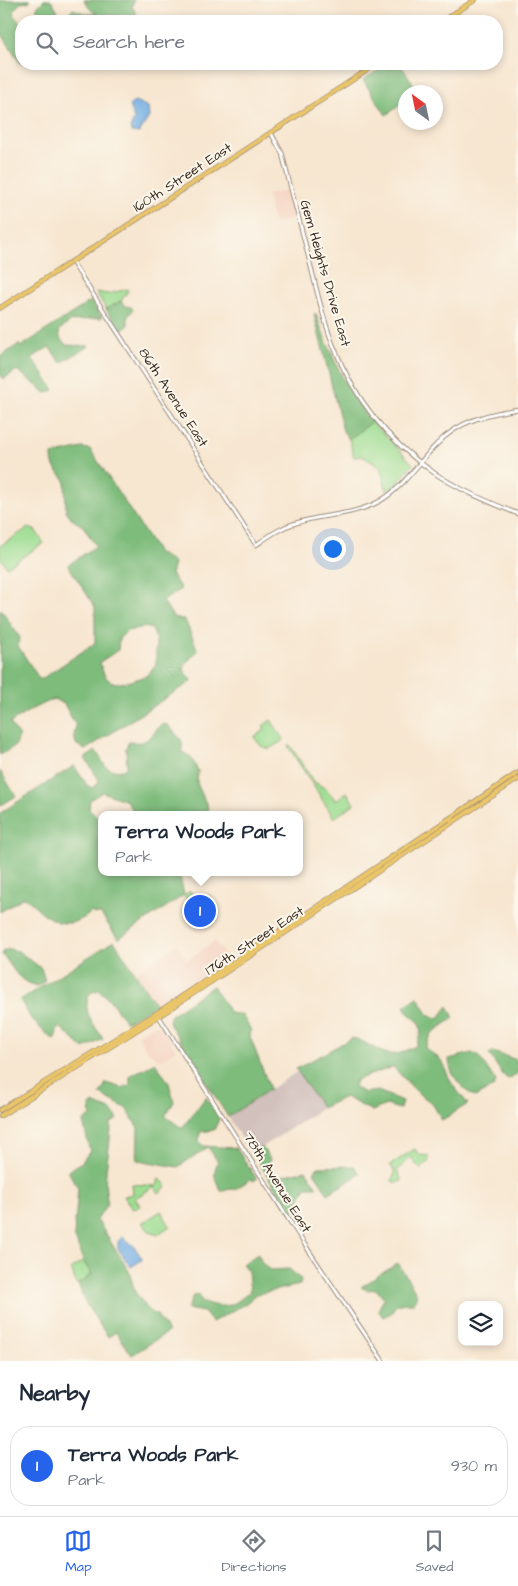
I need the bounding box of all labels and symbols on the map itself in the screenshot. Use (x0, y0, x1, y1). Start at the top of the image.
north arrow (398, 85, 443, 130)
street label: 160th Street East (129, 138, 236, 217)
street label: Gem Heights Drive East (294, 198, 356, 349)
street label: 86th Avenue East (133, 344, 213, 452)
your location (320, 536, 346, 562)
pin: 1 (184, 892, 216, 930)
street label: 176th Street East (201, 901, 308, 980)
street label: 78th Avenue East (238, 1128, 316, 1237)

